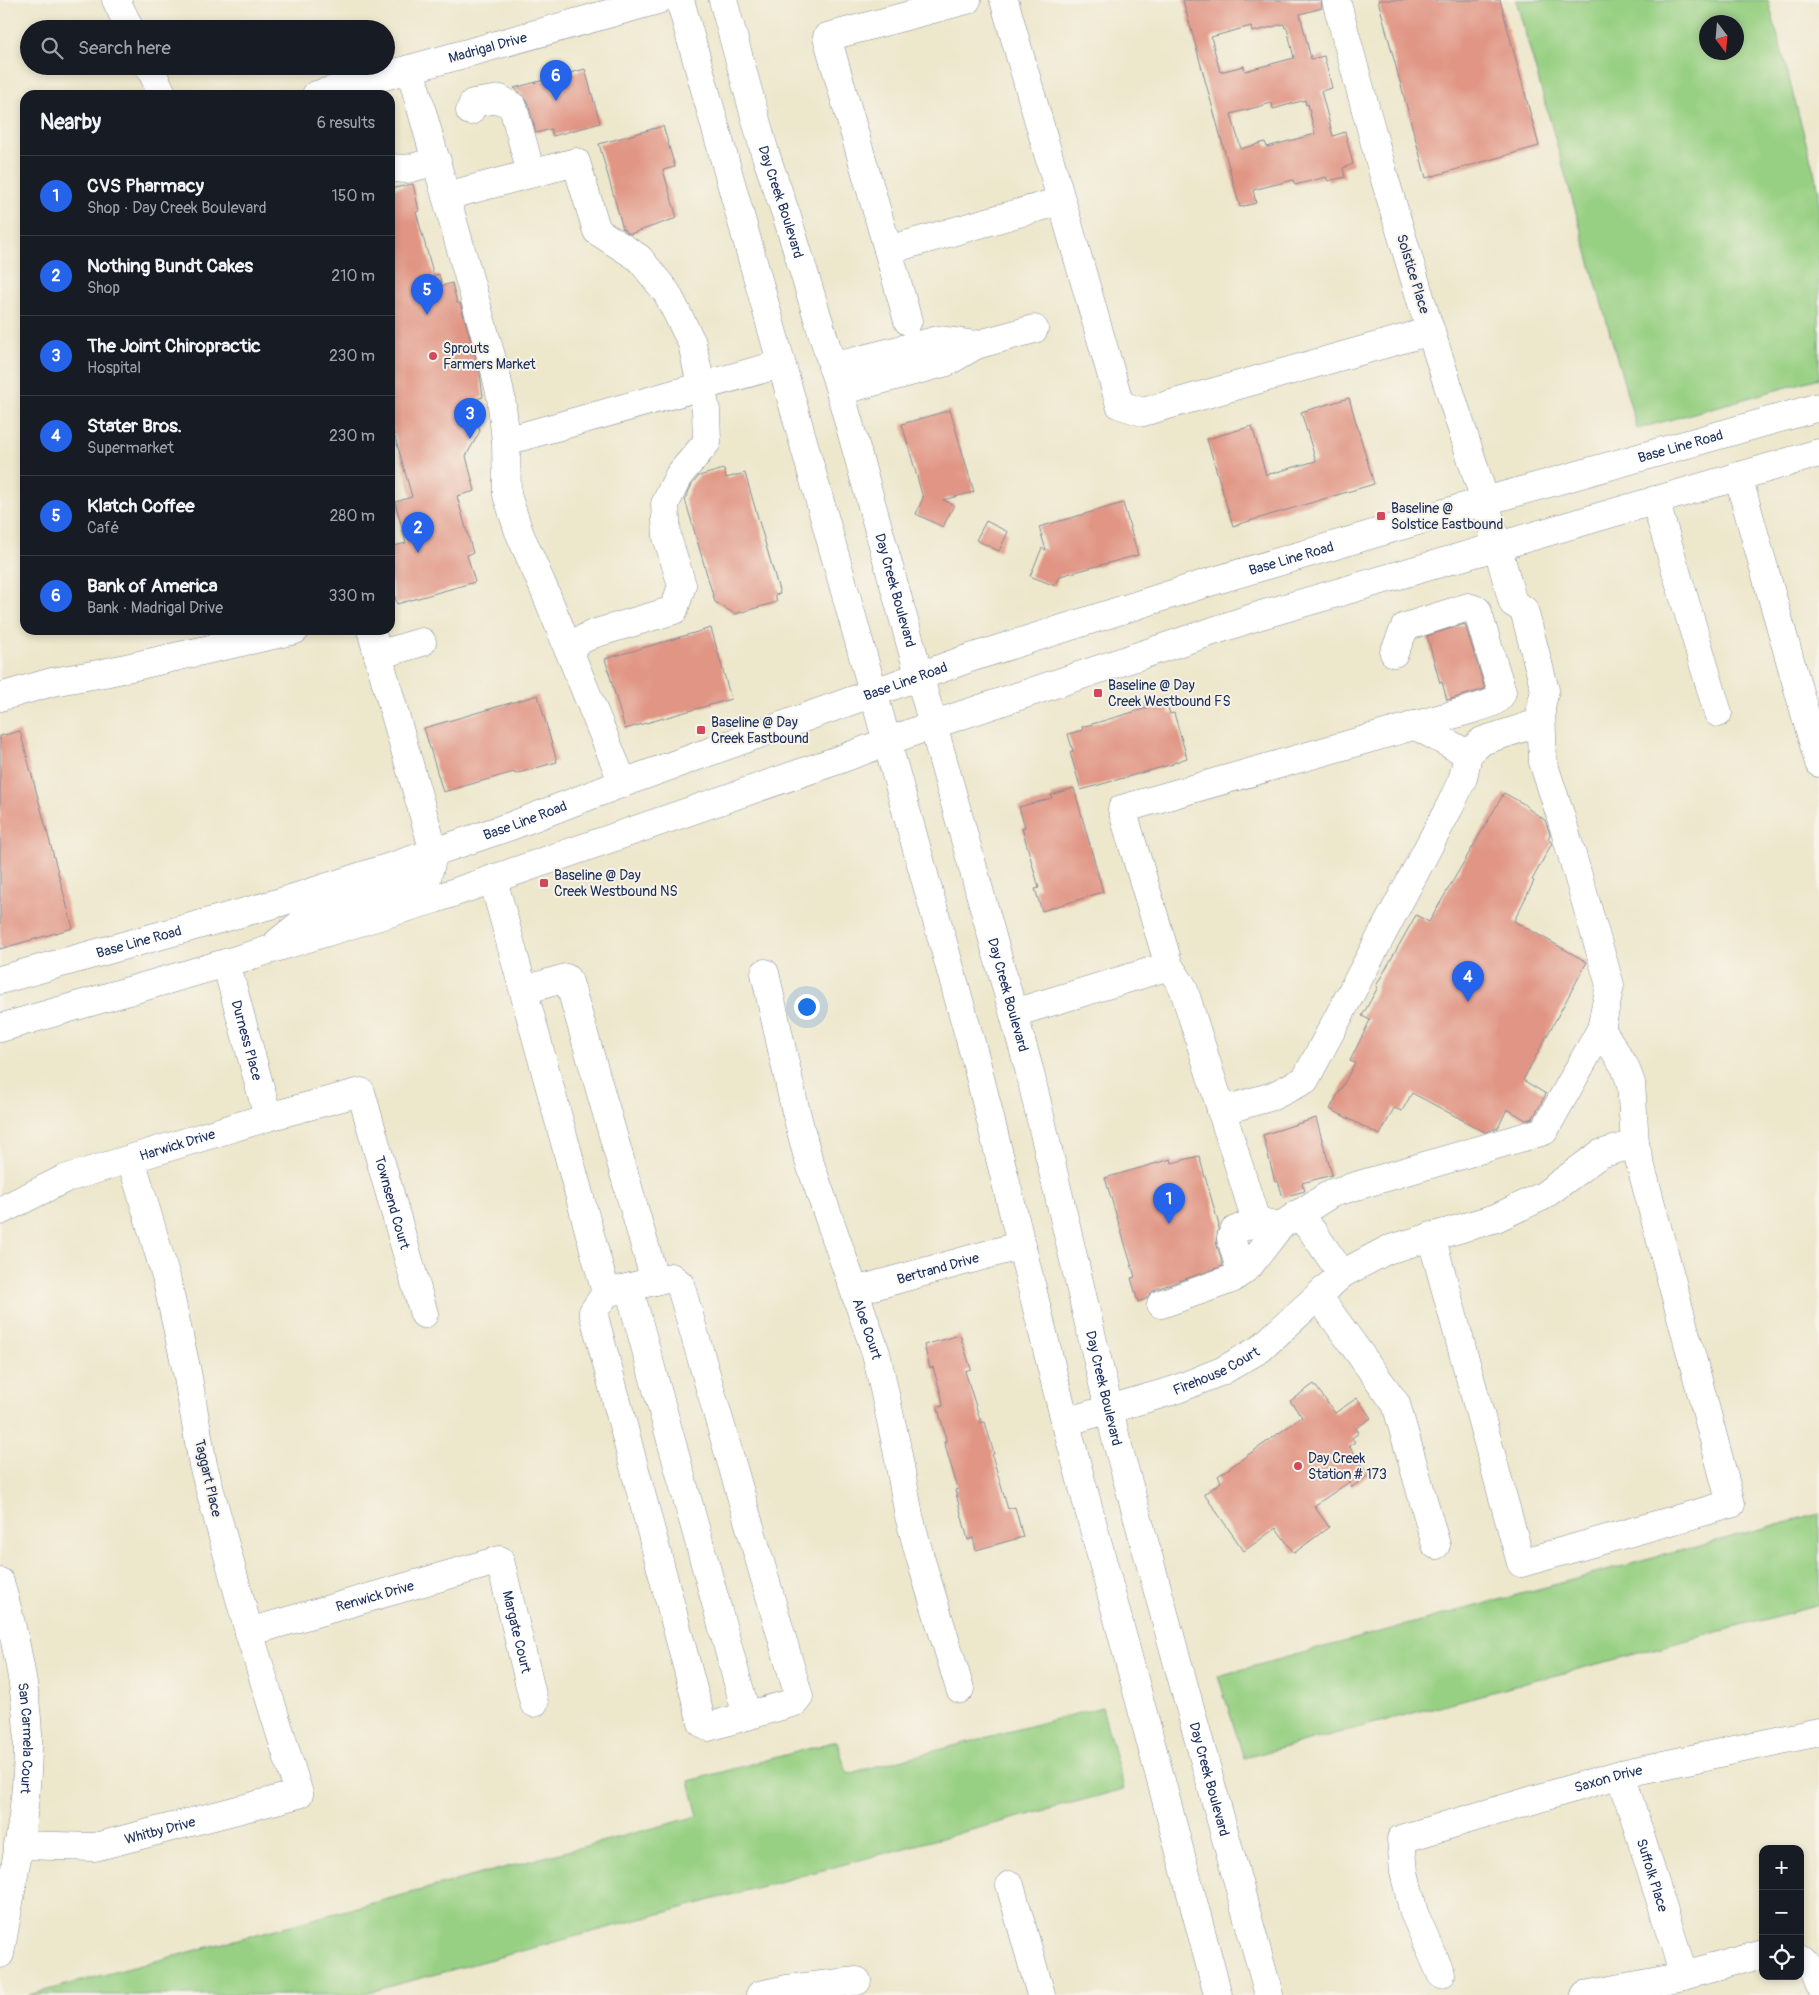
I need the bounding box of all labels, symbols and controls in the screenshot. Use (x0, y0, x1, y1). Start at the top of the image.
north arrow (1699, 15, 1744, 60)
search box (20, 20, 395, 75)
street label: Madrigal Drive (446, 28, 529, 66)
icon: search (38, 34, 66, 62)
text: Search here (78, 36, 171, 60)
pin: 6 (540, 60, 572, 101)
text: Nearby (40, 109, 101, 136)
text: 6 results (317, 113, 375, 133)
street label: Day Creek Boulevard (755, 144, 808, 260)
text: CVS Pharmacy (87, 174, 204, 198)
text: 1 (53, 186, 59, 206)
text: 150 m (331, 186, 375, 206)
text: Shop · Day Creek Boulevard (87, 198, 266, 218)
street label: Solstice Place (1393, 232, 1433, 316)
text: Nothing Bundt Cakes (87, 254, 253, 278)
text: 2 (52, 266, 60, 286)
text: 210 m (331, 266, 375, 286)
pin: 5 (411, 274, 443, 315)
text: Shop (87, 278, 120, 298)
text: The Joint Chiropractic (87, 334, 261, 358)
place label: Sprouts Farmers Market (443, 340, 536, 373)
text: 3 (52, 346, 60, 366)
text: 230 m (329, 346, 375, 366)
marker: Sprouts Farmers Market (427, 350, 439, 362)
text: Hospital (87, 358, 141, 378)
pin: 3 (454, 398, 486, 439)
text: Stater Bros. (87, 414, 182, 438)
text: 4 (51, 426, 61, 446)
text: 230 m (329, 426, 375, 446)
street label: Base Line Road (1636, 426, 1725, 466)
text: Supermarket (87, 438, 174, 458)
text: Klatch Coffee (87, 494, 195, 518)
place label: Baseline @ Solstice Eastbound (1391, 500, 1504, 533)
text: 5 (52, 506, 60, 526)
text: 280 m (329, 506, 375, 526)
marker: Baseline @ Solstice Eastbound (1375, 510, 1387, 522)
pin: 2 (402, 512, 434, 553)
text: Café (87, 518, 119, 538)
street label: Day Creek Boulevard (872, 531, 920, 649)
street label: Base Line Road (1247, 537, 1336, 579)
text: Bank of America (87, 574, 218, 598)
text: 6 (51, 586, 61, 606)
text: 330 m (329, 586, 375, 606)
text: Bank · Madrigal Drive (87, 598, 223, 618)
street label: Base Line Road (861, 658, 950, 704)
place label: Baseline @ Day Creek Westbound FS (1108, 677, 1231, 710)
marker: Baseline @ Day Creek Westbound FS (1092, 687, 1104, 699)
place label: Baseline @ Day Creek Eastbound (711, 714, 809, 747)
marker: Baseline @ Day Creek Eastbound (695, 724, 707, 736)
street label: Base Line Road (481, 797, 569, 843)
place label: Baseline @ Day Creek Westbound NS (554, 867, 678, 900)
marker: Baseline @ Day Creek Westbound NS (538, 877, 550, 889)
street label: Base Line Road (94, 922, 183, 961)
street label: Day Creek Boulevard (984, 936, 1032, 1054)
pin: 4 (1452, 961, 1484, 1002)
your location (794, 994, 820, 1020)
street label: Durness Place (228, 998, 266, 1082)
street label: Harwick Drive (137, 1125, 217, 1164)
street label: Townsend Court (371, 1154, 414, 1252)
pin: 1 (1153, 1183, 1185, 1224)
street label: Bertrand Drive (895, 1249, 981, 1288)
street label: Aloe Court (849, 1296, 886, 1361)
street label: Day Creek Boulevard (1082, 1329, 1126, 1448)
street label: Firehouse Court (1170, 1343, 1263, 1398)
street label: Taggart Place (191, 1437, 225, 1519)
place label: Day Creek Station # 173 (1308, 1450, 1387, 1483)
marker: Day Creek Station # 173 (1292, 1460, 1304, 1472)
street label: Renwick Drive (334, 1577, 416, 1615)
street label: Margate Court (499, 1589, 535, 1675)
street label: San Carmela Court (14, 1681, 37, 1795)
street label: Day Creek Boulevard (1186, 1720, 1233, 1838)
street label: Saxon Drive (1572, 1761, 1644, 1796)
street label: Whitby Drive (123, 1813, 197, 1848)
street label: Suffolk Place (1633, 1836, 1672, 1914)
map controls (1759, 1845, 1804, 1980)
button: + (1759, 1845, 1804, 1890)
button: − (1759, 1890, 1804, 1935)
button: locate (1759, 1935, 1804, 1980)

